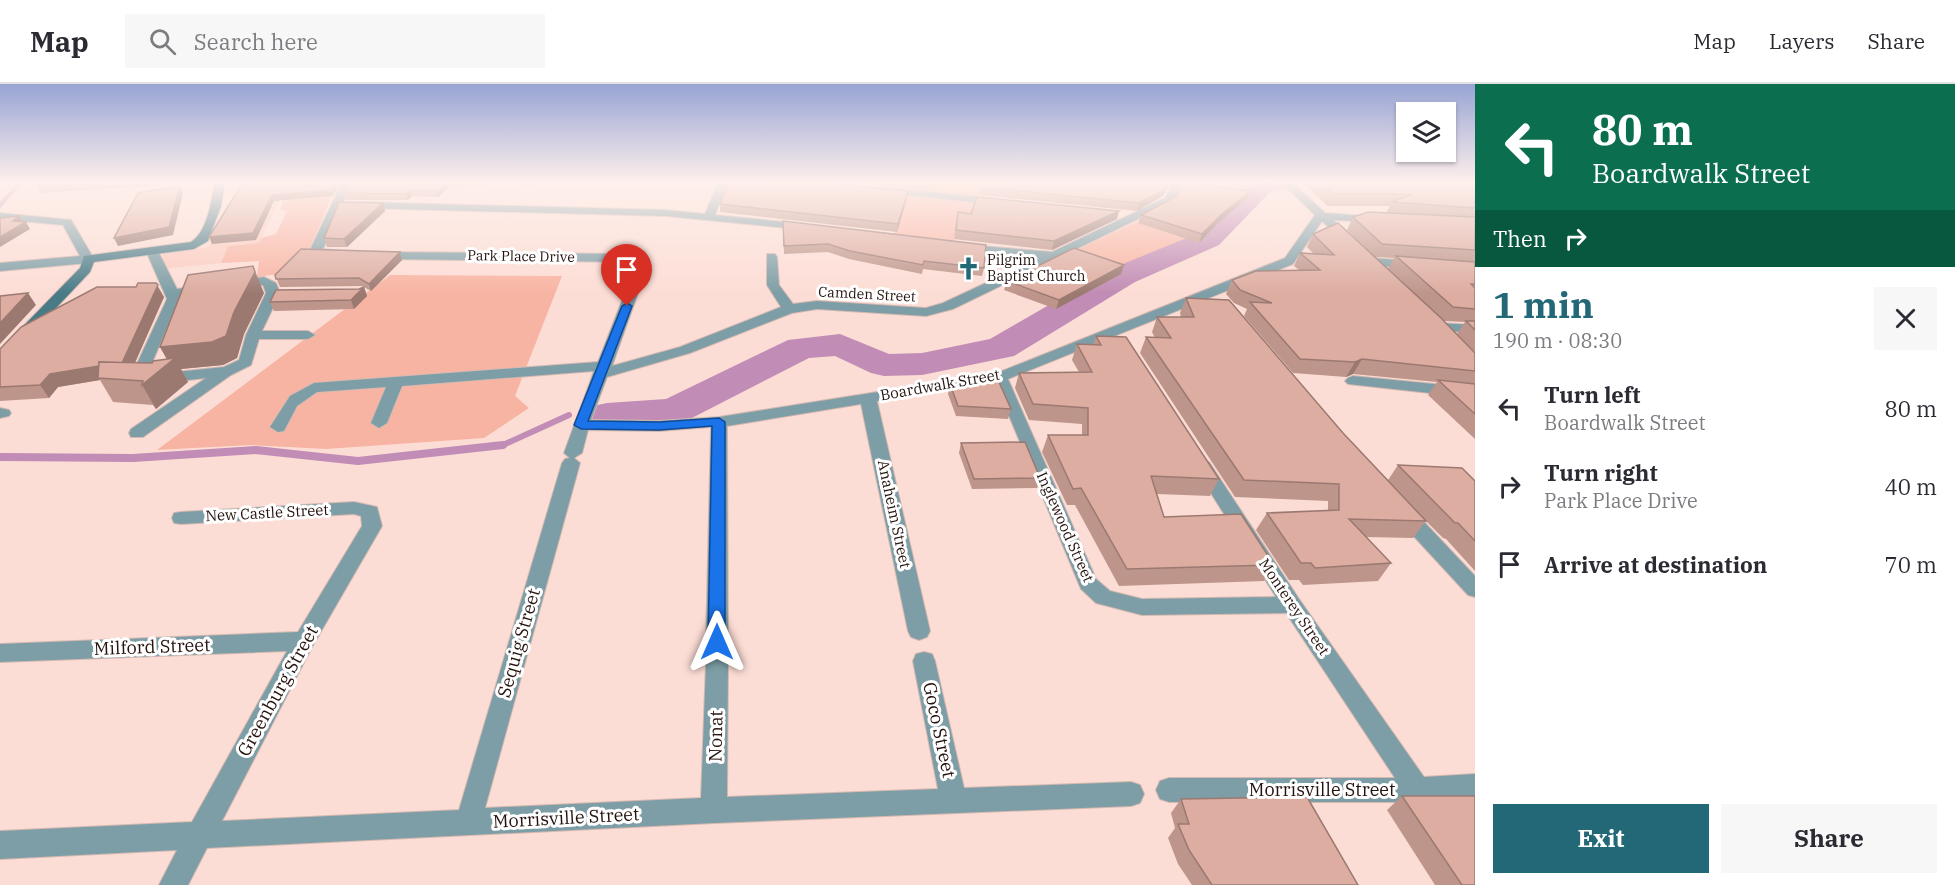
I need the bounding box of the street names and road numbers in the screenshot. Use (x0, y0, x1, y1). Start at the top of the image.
street label: Park Place Drive (467, 246, 575, 266)
street label: Camden Street (818, 282, 916, 306)
street label: Boardwalk Street (879, 365, 1001, 404)
street label: Anaheim Street (874, 458, 915, 570)
street label: Inglewood Street (1033, 469, 1098, 585)
street label: New Castle Street (205, 500, 329, 525)
street label: Monterey Street (1255, 555, 1334, 659)
street label: Sequig Street (492, 586, 545, 700)
street label: Greenburg Street (232, 621, 323, 760)
street label: Milford Street (93, 633, 211, 660)
street label: Goco Street (918, 680, 961, 780)
street label: Nonat (704, 710, 727, 762)
street label: Morrisville Street (1249, 778, 1395, 801)
street label: Morrisville Street (492, 802, 640, 833)

